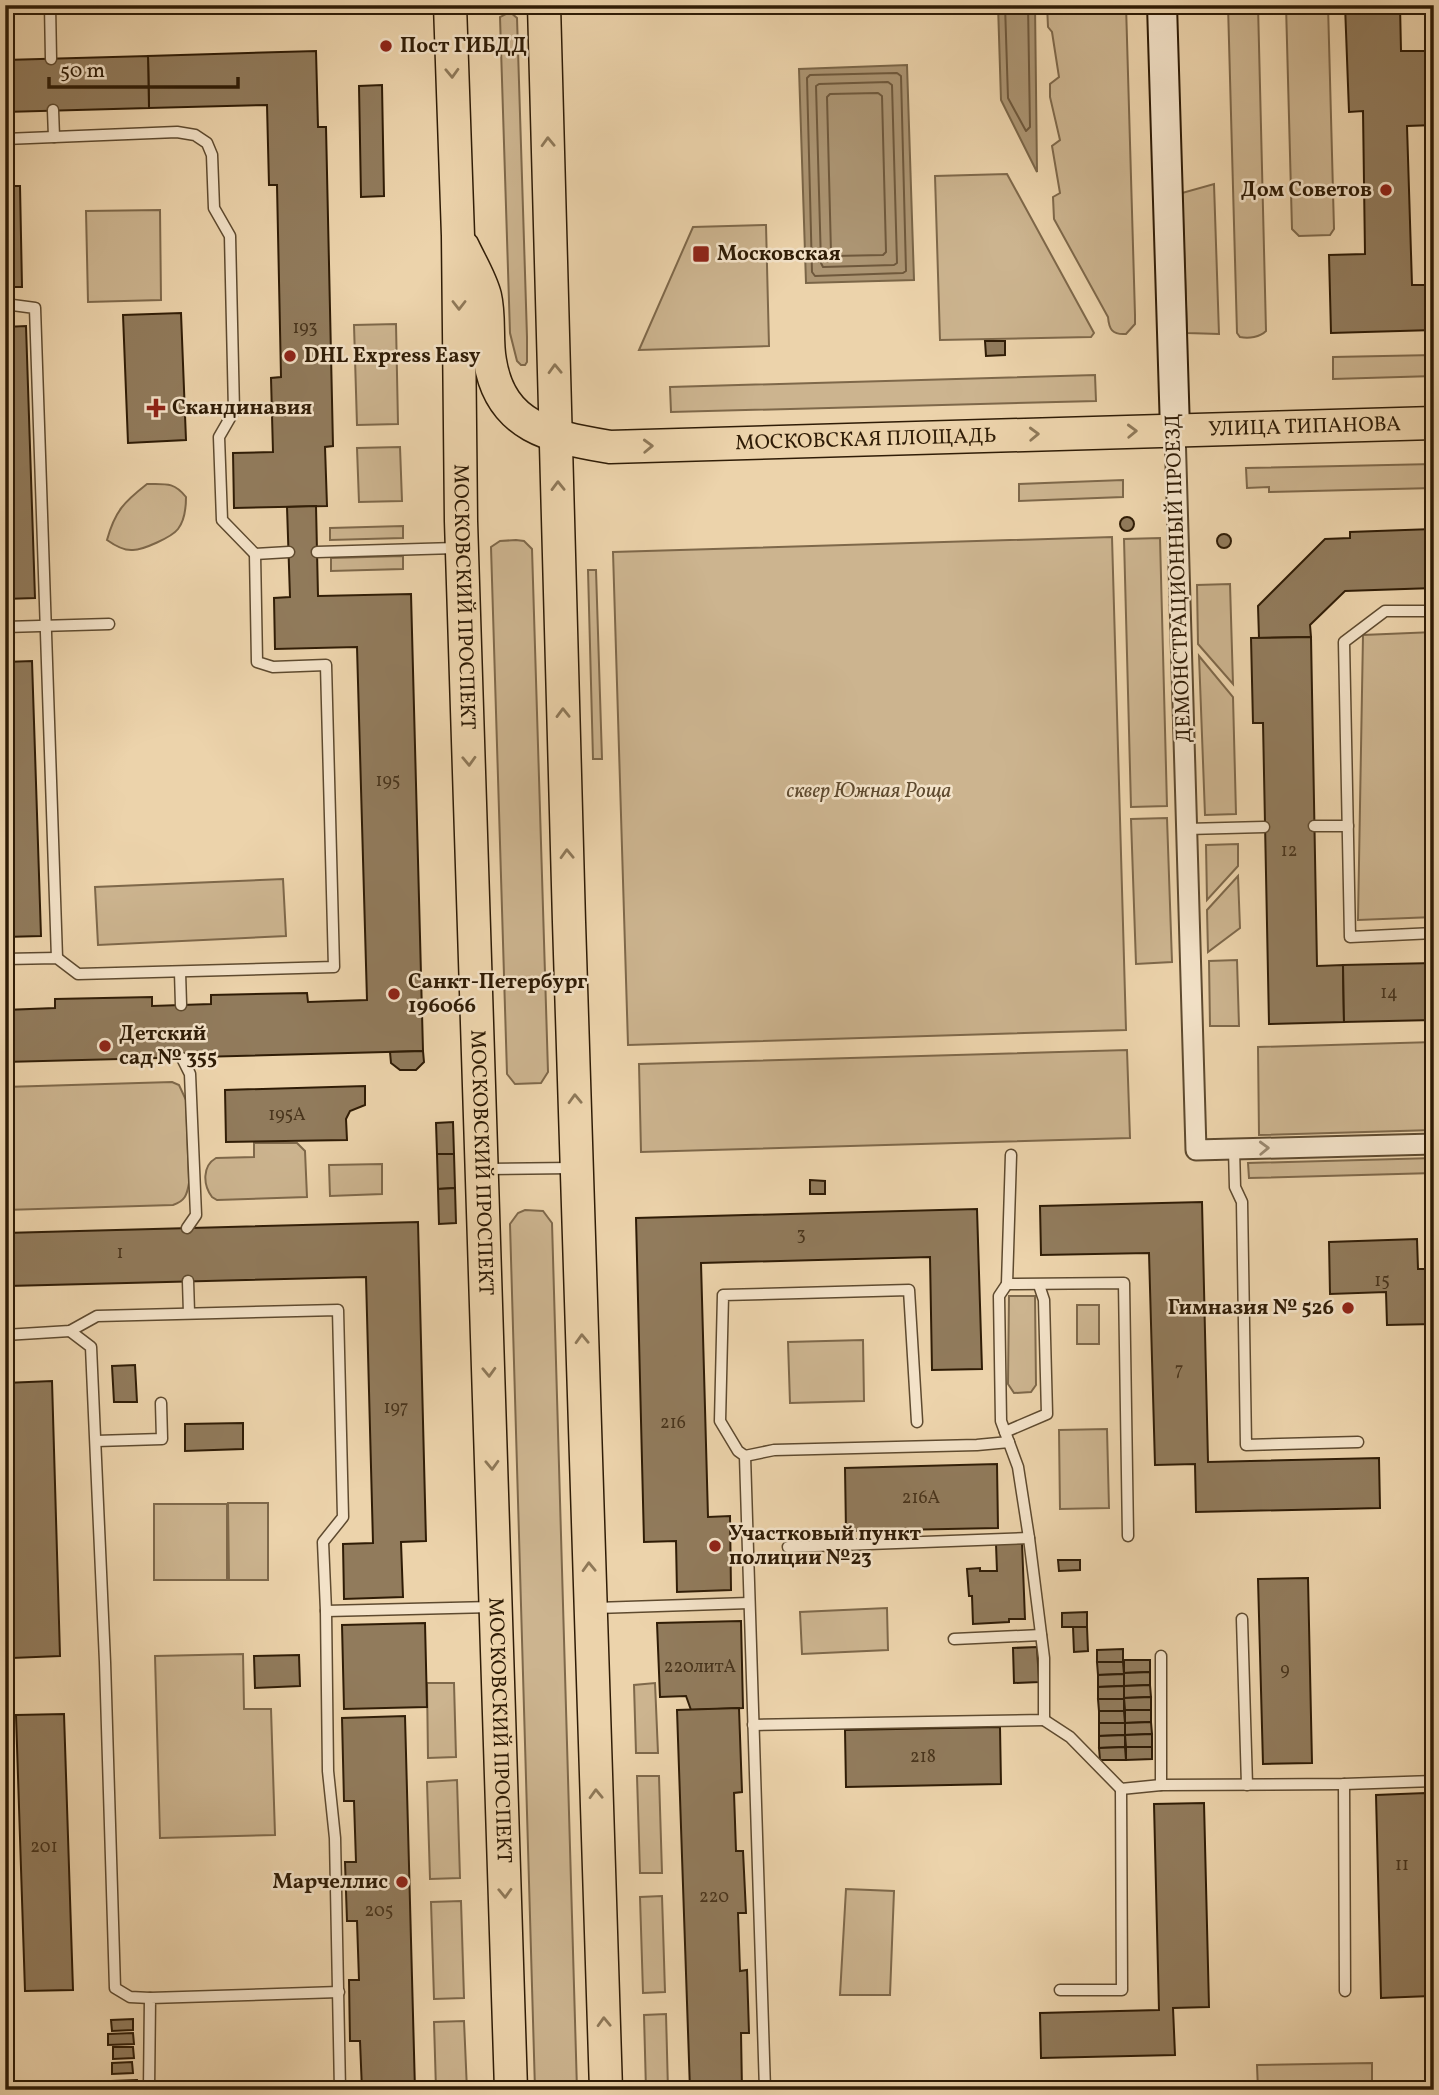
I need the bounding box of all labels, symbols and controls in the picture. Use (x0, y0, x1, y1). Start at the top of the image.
place label: Пост ГИБДД (400, 32, 527, 61)
marker: Пост ГИБДД (378, 38, 394, 54)
scale bar (49, 46, 238, 90)
text: 50 m (60, 57, 105, 86)
one-way arrow (445, 68, 460, 79)
one-way arrow (540, 136, 556, 146)
place label: Дом Советов (1241, 176, 1372, 205)
marker: Дом Советов (1378, 182, 1394, 198)
place label: Московская (717, 240, 841, 269)
marker: Московская (691, 244, 711, 264)
one-way arrow (451, 300, 467, 310)
house number: 193 (292, 316, 318, 341)
place label: DHL Express Easy (304, 342, 481, 371)
marker: DHL Express Easy (282, 348, 298, 364)
one-way arrow (547, 363, 562, 374)
place label: Скандинавия (172, 394, 312, 423)
marker: Скандинавия (146, 398, 166, 418)
street label: УЛИЦА ТИПАНОВА (1208, 409, 1401, 444)
street label: ДЕМОНСТРАЦИОННЫЙ ПРОЕЗД (1159, 413, 1199, 743)
street label: МОСКОВСКАЯ ПЛОЩАДЬ (735, 421, 997, 458)
one-way arrow (1127, 424, 1138, 439)
one-way arrow (1029, 427, 1040, 442)
one-way arrow (644, 438, 654, 454)
street label: МОСКОВСКИЙ ПРОСПЕКТ (446, 464, 482, 730)
one-way arrow (550, 480, 565, 491)
one-way arrow (556, 707, 571, 718)
one-way arrow (461, 756, 477, 766)
house number: 195 (376, 769, 400, 794)
park label: сквер Южная Роща (787, 777, 952, 806)
house number: 12 (1281, 839, 1297, 864)
one-way arrow (559, 848, 575, 858)
place label: Санкт-Петербург 196066 (408, 968, 588, 1021)
house number: 14 (1380, 981, 1398, 1006)
marker: Санкт-Петербург 196066 (386, 986, 402, 1002)
place label: Детский сад № 355 (119, 1020, 217, 1073)
street label: МОСКОВСКИЙ ПРОСПЕКТ (463, 1029, 500, 1296)
marker: Детский сад № 355 (97, 1038, 113, 1054)
one-way arrow (567, 1094, 582, 1105)
house number: 195А (268, 1103, 306, 1128)
one-way arrow (1259, 1141, 1270, 1156)
house number: 3 (796, 1223, 806, 1248)
house number: 1 (117, 1241, 123, 1266)
house number: 15 (1374, 1269, 1390, 1294)
place label: Гимназия № 526 (1168, 1294, 1334, 1323)
marker: Гимназия № 526 (1340, 1300, 1356, 1316)
one-way arrow (575, 1334, 590, 1345)
house number: 7 (1175, 1358, 1183, 1383)
one-way arrow (481, 1367, 496, 1378)
house number: 197 (383, 1396, 409, 1421)
house number: 216 (660, 1411, 686, 1436)
one-way arrow (484, 1460, 499, 1471)
house number: 216А (902, 1486, 941, 1511)
place label: Участковый пункт полиции №23 (729, 1520, 921, 1573)
marker: Участковый пункт полиции №23 (707, 1538, 723, 1554)
one-way arrow (582, 1561, 597, 1572)
street label: МОСКОВСКИЙ ПРОСПЕКТ (481, 1597, 518, 1864)
house number: 220литА (664, 1655, 737, 1680)
house number: 9 (1280, 1658, 1290, 1683)
house number: 218 (910, 1745, 936, 1770)
one-way arrow (589, 1788, 604, 1799)
house number: 201 (30, 1835, 58, 1860)
house number: 11 (1395, 1853, 1409, 1878)
place label: Марчеллис (273, 1868, 388, 1897)
marker: Марчеллис (394, 1874, 410, 1890)
house number: 220 (699, 1885, 729, 1910)
one-way arrow (498, 1887, 513, 1898)
house number: 205 (365, 1899, 393, 1924)
one-way arrow (596, 2016, 611, 2027)

